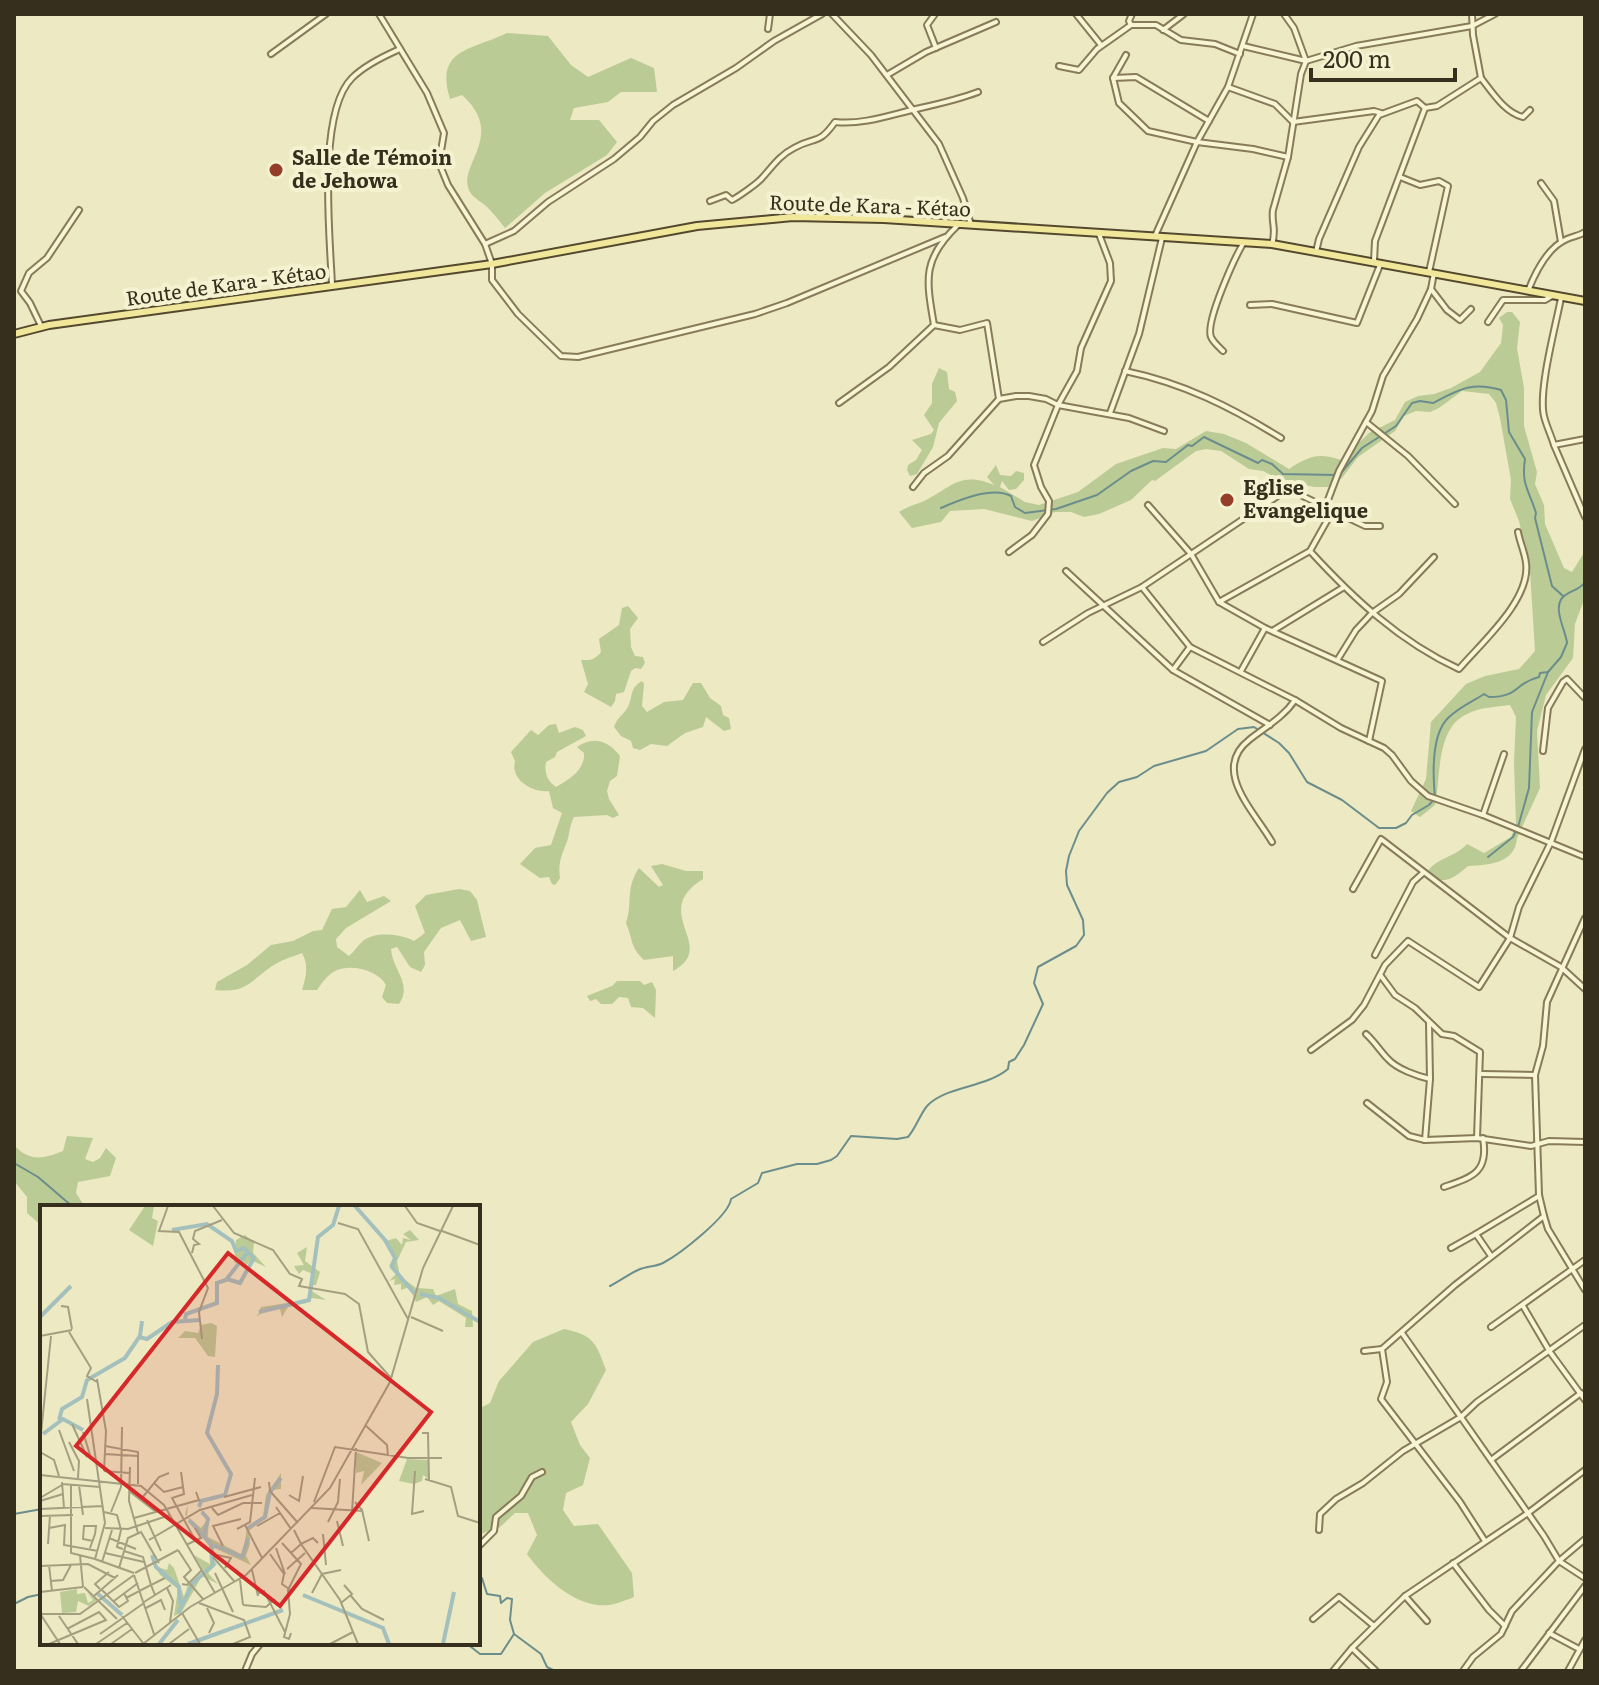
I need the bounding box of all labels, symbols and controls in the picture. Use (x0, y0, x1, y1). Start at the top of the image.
scale bar (1311, 32, 1455, 82)
text: 200 m (1323, 40, 1391, 75)
place label: Salle de Témoin de Jehowa (292, 141, 452, 194)
marker: Salle de Témoin de Jehowa (267, 161, 285, 179)
street label: Route de Kara - Kétao (769, 185, 972, 223)
street label: Route de Kara - Kétao (124, 254, 328, 312)
place label: Eglise Evangelique (1243, 471, 1368, 524)
marker: Eglise Evangelique (1218, 491, 1236, 509)
inset map (40, 1205, 480, 1645)

